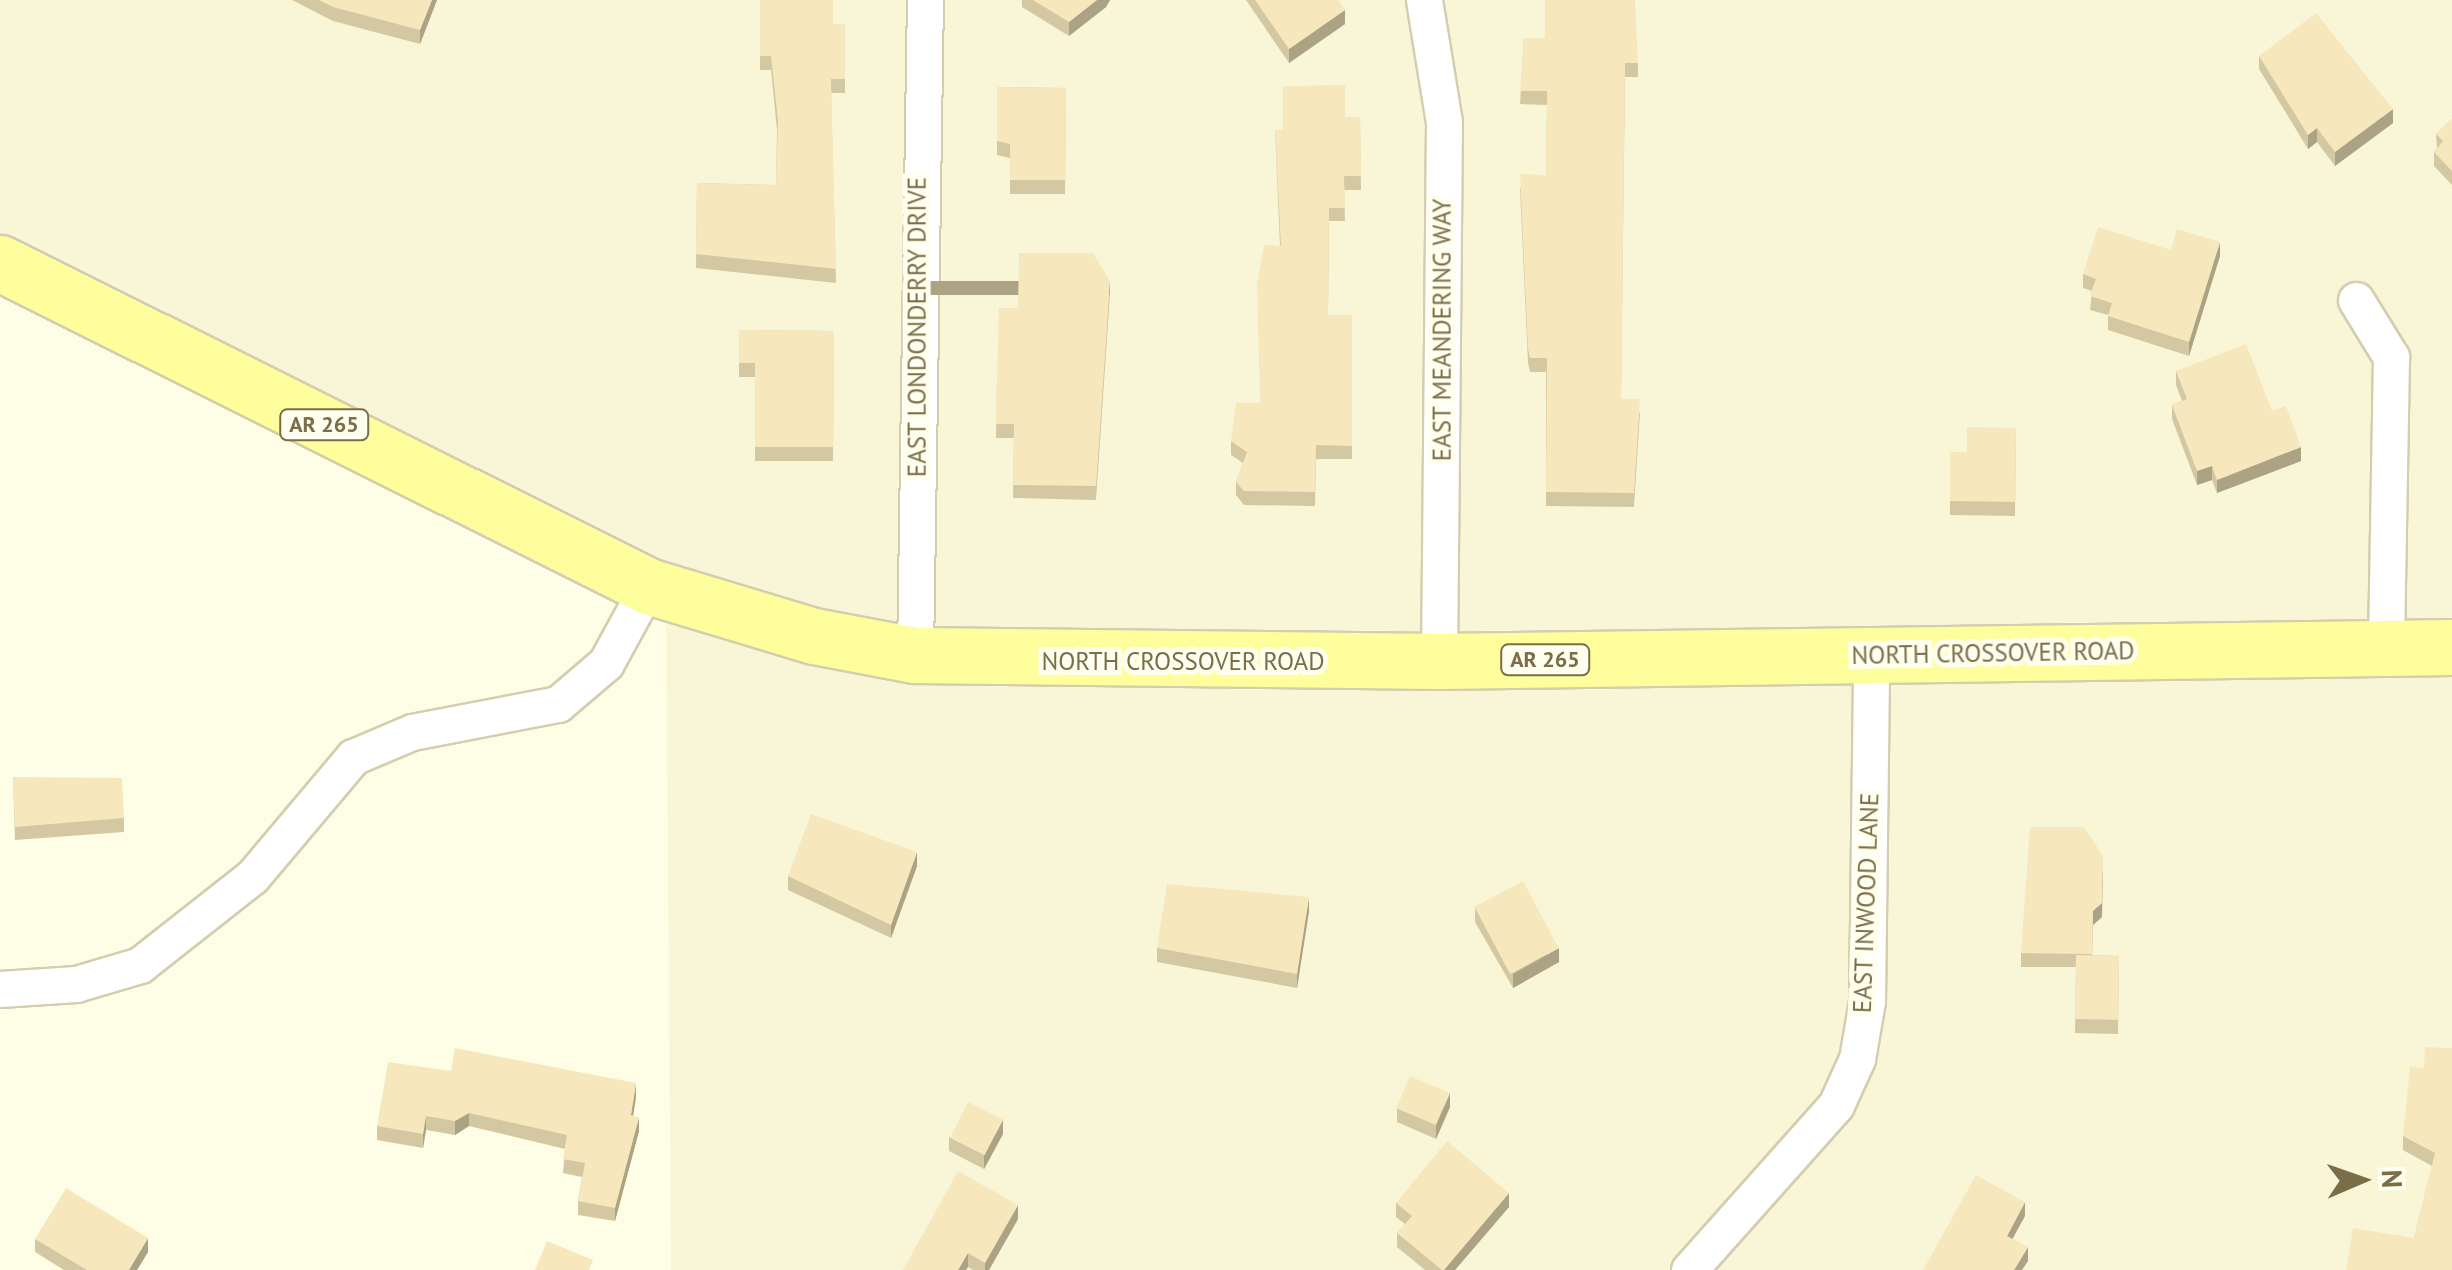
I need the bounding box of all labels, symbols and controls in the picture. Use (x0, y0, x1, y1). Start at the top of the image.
street label: EAST LONDONDERRY DRIVE (902, 176, 932, 478)
street label: EAST MEANDERING WAY (1427, 198, 1457, 462)
road number: AR 265 (279, 408, 369, 442)
street label: NORTH CROSSOVER ROAD (1851, 636, 2135, 670)
road number: AR 265 (1500, 643, 1590, 677)
street label: NORTH CROSSOVER ROAD (1041, 646, 1325, 676)
street label: EAST INWOOD LANE (1847, 792, 1885, 1014)
north arrow (2312, 1130, 2412, 1230)
text: N (2374, 1169, 2411, 1189)

